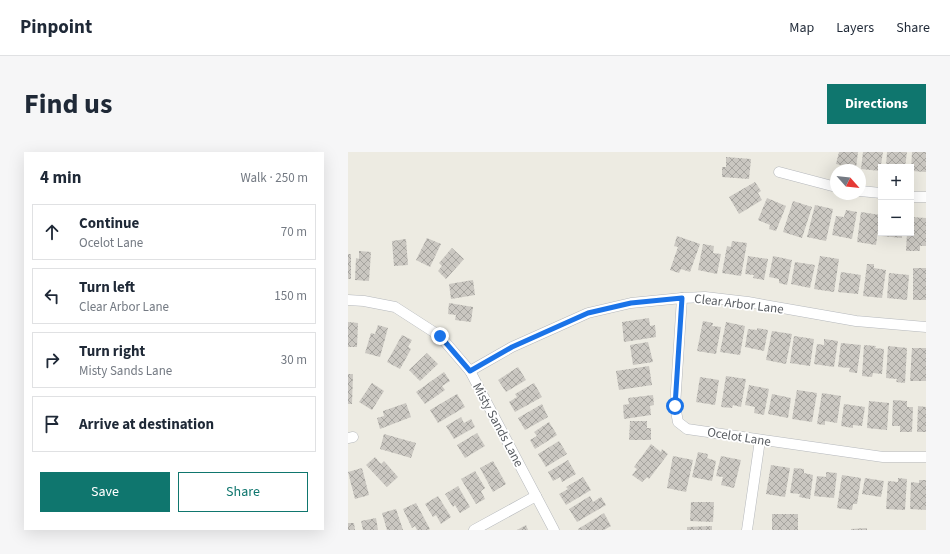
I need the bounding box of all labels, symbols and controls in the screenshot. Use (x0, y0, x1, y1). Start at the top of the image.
text: Pinpoint (20, 14, 92, 41)
text: Map (789, 18, 814, 38)
text: Layers (836, 18, 874, 38)
text: Share (896, 18, 930, 38)
text: Find us (24, 84, 112, 124)
button: Directions (827, 84, 926, 124)
north arrow (830, 164, 866, 200)
map controls (878, 164, 914, 236)
button: + (878, 164, 914, 200)
text: 4 min (40, 166, 81, 190)
text: Walk · 250 m (240, 169, 308, 187)
button: − (878, 200, 914, 236)
text: Continue (79, 213, 139, 234)
icon: ahead (41, 221, 63, 243)
text: 70 m (281, 223, 307, 241)
text: Ocelot Lane (79, 234, 143, 252)
text: Turn left (79, 277, 135, 298)
icon: left (41, 285, 63, 307)
text: 150 m (274, 287, 307, 305)
street label: Clear Arbor Lane (693, 290, 785, 318)
text: Clear Arbor Lane (79, 298, 169, 316)
route end (431, 327, 449, 345)
text: Turn right (79, 341, 145, 362)
icon: right (41, 349, 63, 371)
text: 30 m (281, 351, 307, 369)
text: Misty Sands Lane (79, 362, 172, 380)
street label: Misty Sands Lane (468, 380, 528, 470)
route start (666, 397, 684, 415)
icon: arrive (41, 413, 63, 435)
text: Arrive at destination (79, 414, 214, 435)
street label: Ocelot Lane (706, 423, 772, 451)
button: Save (40, 472, 170, 512)
button: Share (178, 472, 308, 512)

